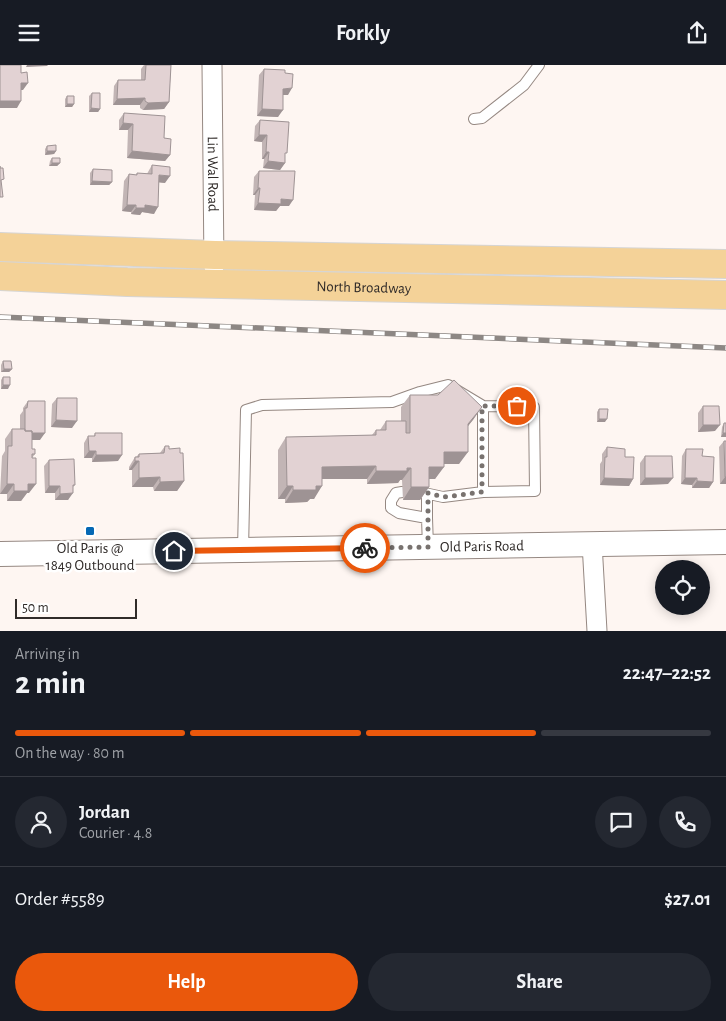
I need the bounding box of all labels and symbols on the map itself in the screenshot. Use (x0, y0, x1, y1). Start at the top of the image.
street label: Lin Wal Road (205, 136, 221, 212)
street label: North Broadway (316, 279, 412, 296)
pin (496, 385, 538, 427)
courier (340, 523, 390, 573)
marker: Old Paris @ 1849 Outbound (84, 525, 96, 537)
pin (153, 530, 195, 572)
street label: Old Paris Road (440, 538, 524, 554)
place label: Old Paris @ 1849 Outbound (45, 541, 135, 573)
scale bar (15, 596, 138, 619)

